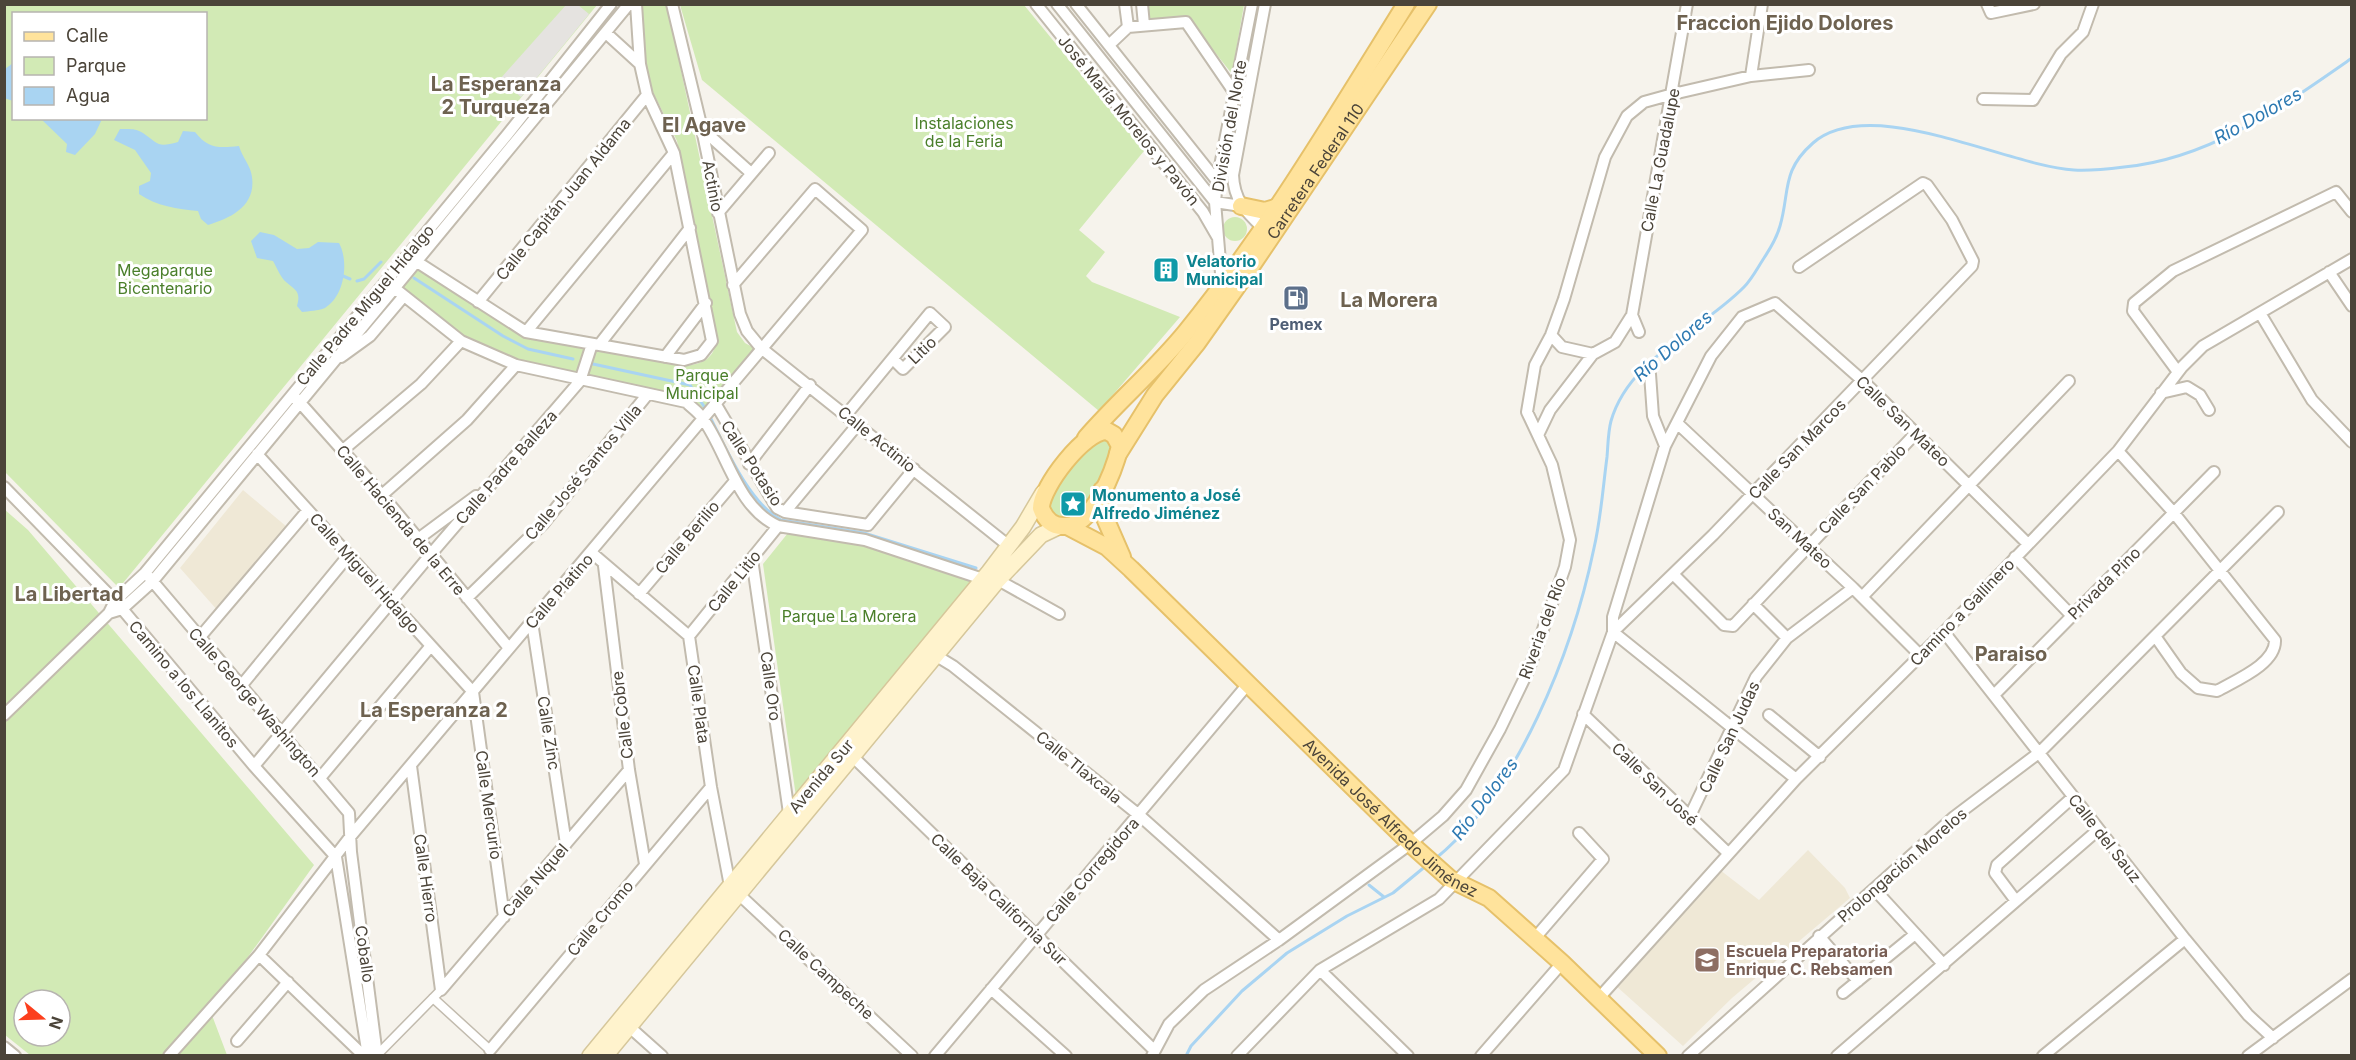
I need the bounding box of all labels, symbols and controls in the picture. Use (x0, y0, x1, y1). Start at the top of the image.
district label: Fraccion Ejido Dolores (1676, 11, 1894, 35)
legend (12, 12, 207, 120)
text: Calle (66, 25, 108, 46)
street label: José María Morelos y Pavón (1054, 31, 1204, 209)
text: Parque (66, 55, 126, 76)
street label: División del Norte (1208, 58, 1250, 194)
district label: La Esperanza 2 Turqueza (431, 72, 561, 119)
water label: Río Dolores (2210, 83, 2305, 148)
text: Agua (66, 85, 110, 106)
street label: Calle La Guadalupe (1636, 86, 1684, 234)
street label: Carretera Federal 110 (1262, 99, 1368, 243)
district label: El Agave (662, 113, 746, 137)
park label: Instalaciones de la Feria (914, 113, 1014, 151)
street label: Calle Capitán Juan Aldama (491, 114, 635, 284)
street label: Actinio (698, 158, 728, 214)
street label: Calle Padre Miguel Hidalgo (292, 220, 438, 390)
place label: Velatorio Municipal (1186, 251, 1263, 289)
building icon: Velatorio Municipal (1151, 255, 1181, 285)
park label: Megaparque Bicentenario (117, 260, 213, 298)
fuel station icon: Pemex (1281, 283, 1311, 313)
district label: La Morera (1340, 288, 1438, 312)
water label: Río Dolores (1629, 306, 1716, 385)
place label: Pemex (1270, 314, 1322, 334)
street label: Litio (904, 332, 940, 368)
park label: Parque Municipal (665, 365, 739, 403)
street label: Calle San Mateo (1852, 371, 1954, 471)
street label: Calle San Marcos (1744, 395, 1850, 503)
street label: Calle José Santos Villa (520, 400, 646, 544)
street label: Calle Actinio (834, 402, 920, 476)
street label: Calle Padre Balleza (451, 406, 561, 528)
street label: Calle Potasio (717, 416, 787, 510)
street label: Calle San Pablo (1814, 440, 1910, 538)
street label: Calle Hacienda de la Erre (332, 441, 470, 599)
place label: Monumento a José Alfredo Jiménez (1092, 485, 1241, 523)
place icon: Monumento a José Alfredo Jiménez (1058, 489, 1088, 519)
street label: Calle Berilio (651, 496, 723, 578)
street label: San Mateo (1764, 503, 1836, 573)
street label: Calle Miguel Hidalgo (306, 509, 424, 637)
street label: Privada Pino (2063, 542, 2145, 624)
street label: Calle Litio (703, 546, 765, 616)
street label: Calle Platino (521, 549, 597, 633)
street label: Camino a Gallinero (1905, 554, 2019, 670)
street label: Riveria del Río (1514, 574, 1570, 682)
district label: La Libertad (14, 582, 124, 606)
park label: Parque La Morera (782, 606, 916, 626)
street label: Camino a los Llanitos (125, 616, 243, 752)
street label: Calle George Washington (185, 623, 325, 781)
district label: Paraiso (1975, 642, 2047, 666)
street label: Calle Oro (756, 650, 786, 722)
street label: Calle Plata (684, 663, 714, 745)
street label: Calle Cobre (607, 670, 637, 760)
street label: Calle San Judas (1694, 678, 1764, 796)
street label: Calle Zinc (533, 695, 565, 771)
district label: La Esperanza 2 (360, 698, 508, 722)
street label: Calle Tlaxcala (1032, 726, 1126, 808)
street label: Avenida José Alfredo Jiménez (1299, 734, 1481, 901)
street label: Avenida Sur (784, 735, 858, 817)
street label: Calle San José (1608, 738, 1702, 830)
street label: Calle Mercurio (471, 749, 507, 861)
water label: Río Dolores (1447, 754, 1522, 844)
street label: Calle del Sauz (2064, 790, 2146, 886)
street label: Prolongación Morelos (1833, 803, 1971, 927)
street label: Calle Corregidora (1041, 813, 1143, 927)
street label: Calle Baja California Sur (927, 829, 1071, 969)
street label: Calle Hierro (410, 833, 442, 923)
street label: Calle Níquel (498, 839, 572, 921)
street label: Calle Cromo (562, 876, 638, 960)
street label: Coballo (351, 924, 379, 984)
street label: Calle Campeche (774, 924, 878, 1024)
place label: Escuela Preparatoria Enrique C. Rebsamen (1726, 941, 1893, 979)
school or university icon: Escuela Preparatoria Enrique C. Rebsamen (1692, 945, 1722, 975)
north arrow (12, 988, 72, 1048)
text: N (45, 1014, 68, 1032)

